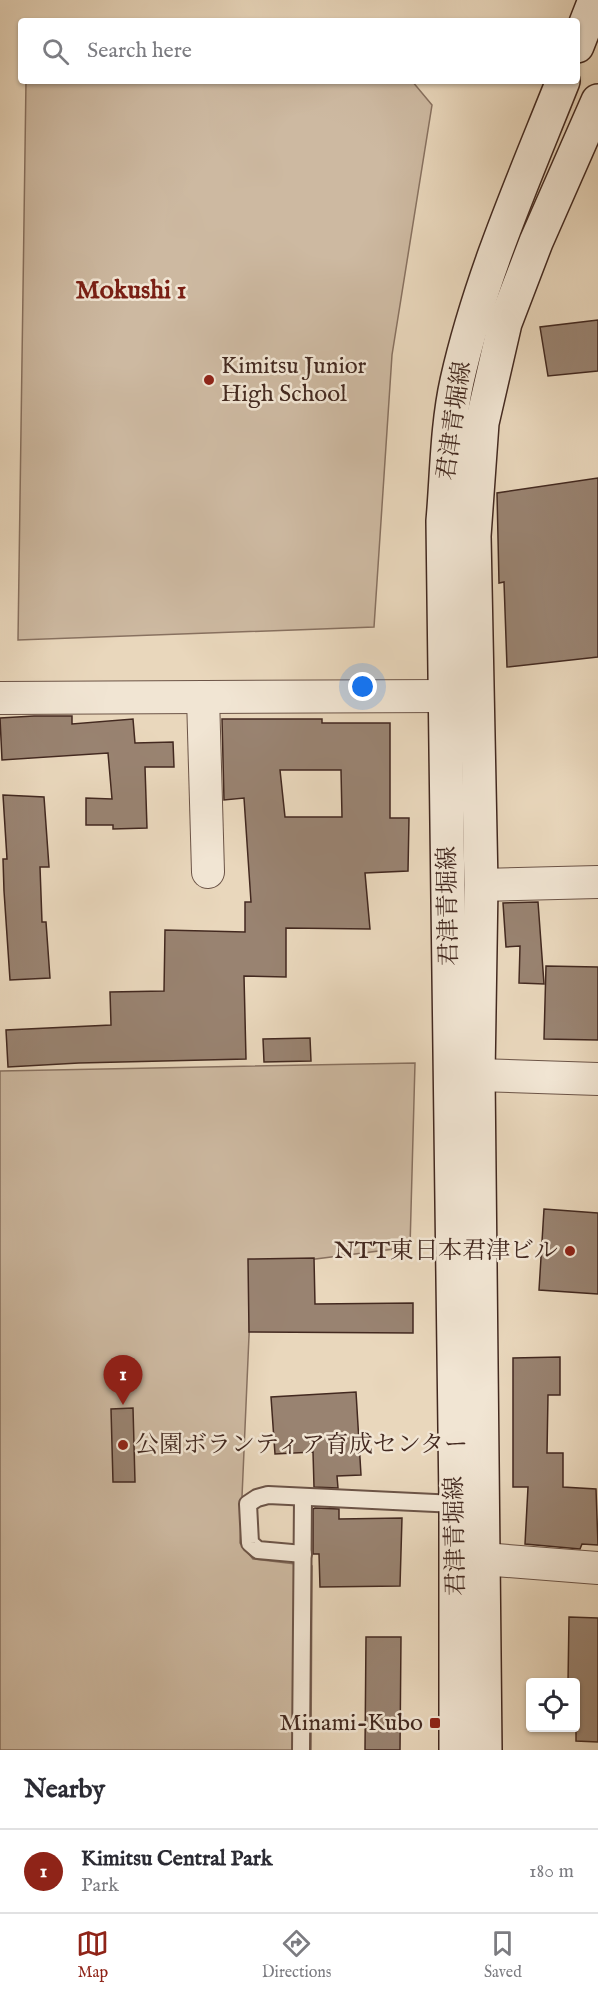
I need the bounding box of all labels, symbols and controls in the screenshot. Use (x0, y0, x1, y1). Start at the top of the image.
search box (18, 18, 580, 84)
icon: search (39, 35, 72, 68)
text: Search here (87, 37, 192, 65)
district label: Mokushi 1 (76, 274, 186, 307)
place label: Kimitsu Junior High School (221, 351, 367, 410)
street label: 君津青堀線 (431, 359, 479, 483)
marker: Kimitsu Junior High School (202, 373, 216, 387)
your location (348, 672, 377, 701)
street label: 君津青堀線 (432, 846, 466, 966)
place label: NTT東日本君津ビル (334, 1236, 558, 1267)
marker: NTT東日本君津ビル (563, 1244, 577, 1258)
pin: 1 (104, 1356, 142, 1405)
place label: 公園ボランティア育成センター (135, 1430, 468, 1461)
marker: 公園ボランティア育成センター (116, 1438, 130, 1452)
street label: 君津青堀線 (439, 1476, 473, 1596)
map controls (526, 1678, 580, 1732)
button: locate (526, 1678, 580, 1732)
place label: Minami-Kubo (279, 1708, 423, 1739)
marker: Minami-Kubo (428, 1716, 442, 1730)
text: Nearby (24, 1773, 105, 1806)
text: Kimitsu Central Park (81, 1845, 272, 1873)
text: 1 (40, 1859, 47, 1884)
text: 180 m (529, 1859, 574, 1884)
text: Park (81, 1873, 119, 1898)
tab: Map (76, 1927, 109, 1983)
tab: Directions (262, 1927, 331, 1983)
tab: Saved (484, 1927, 522, 1983)

